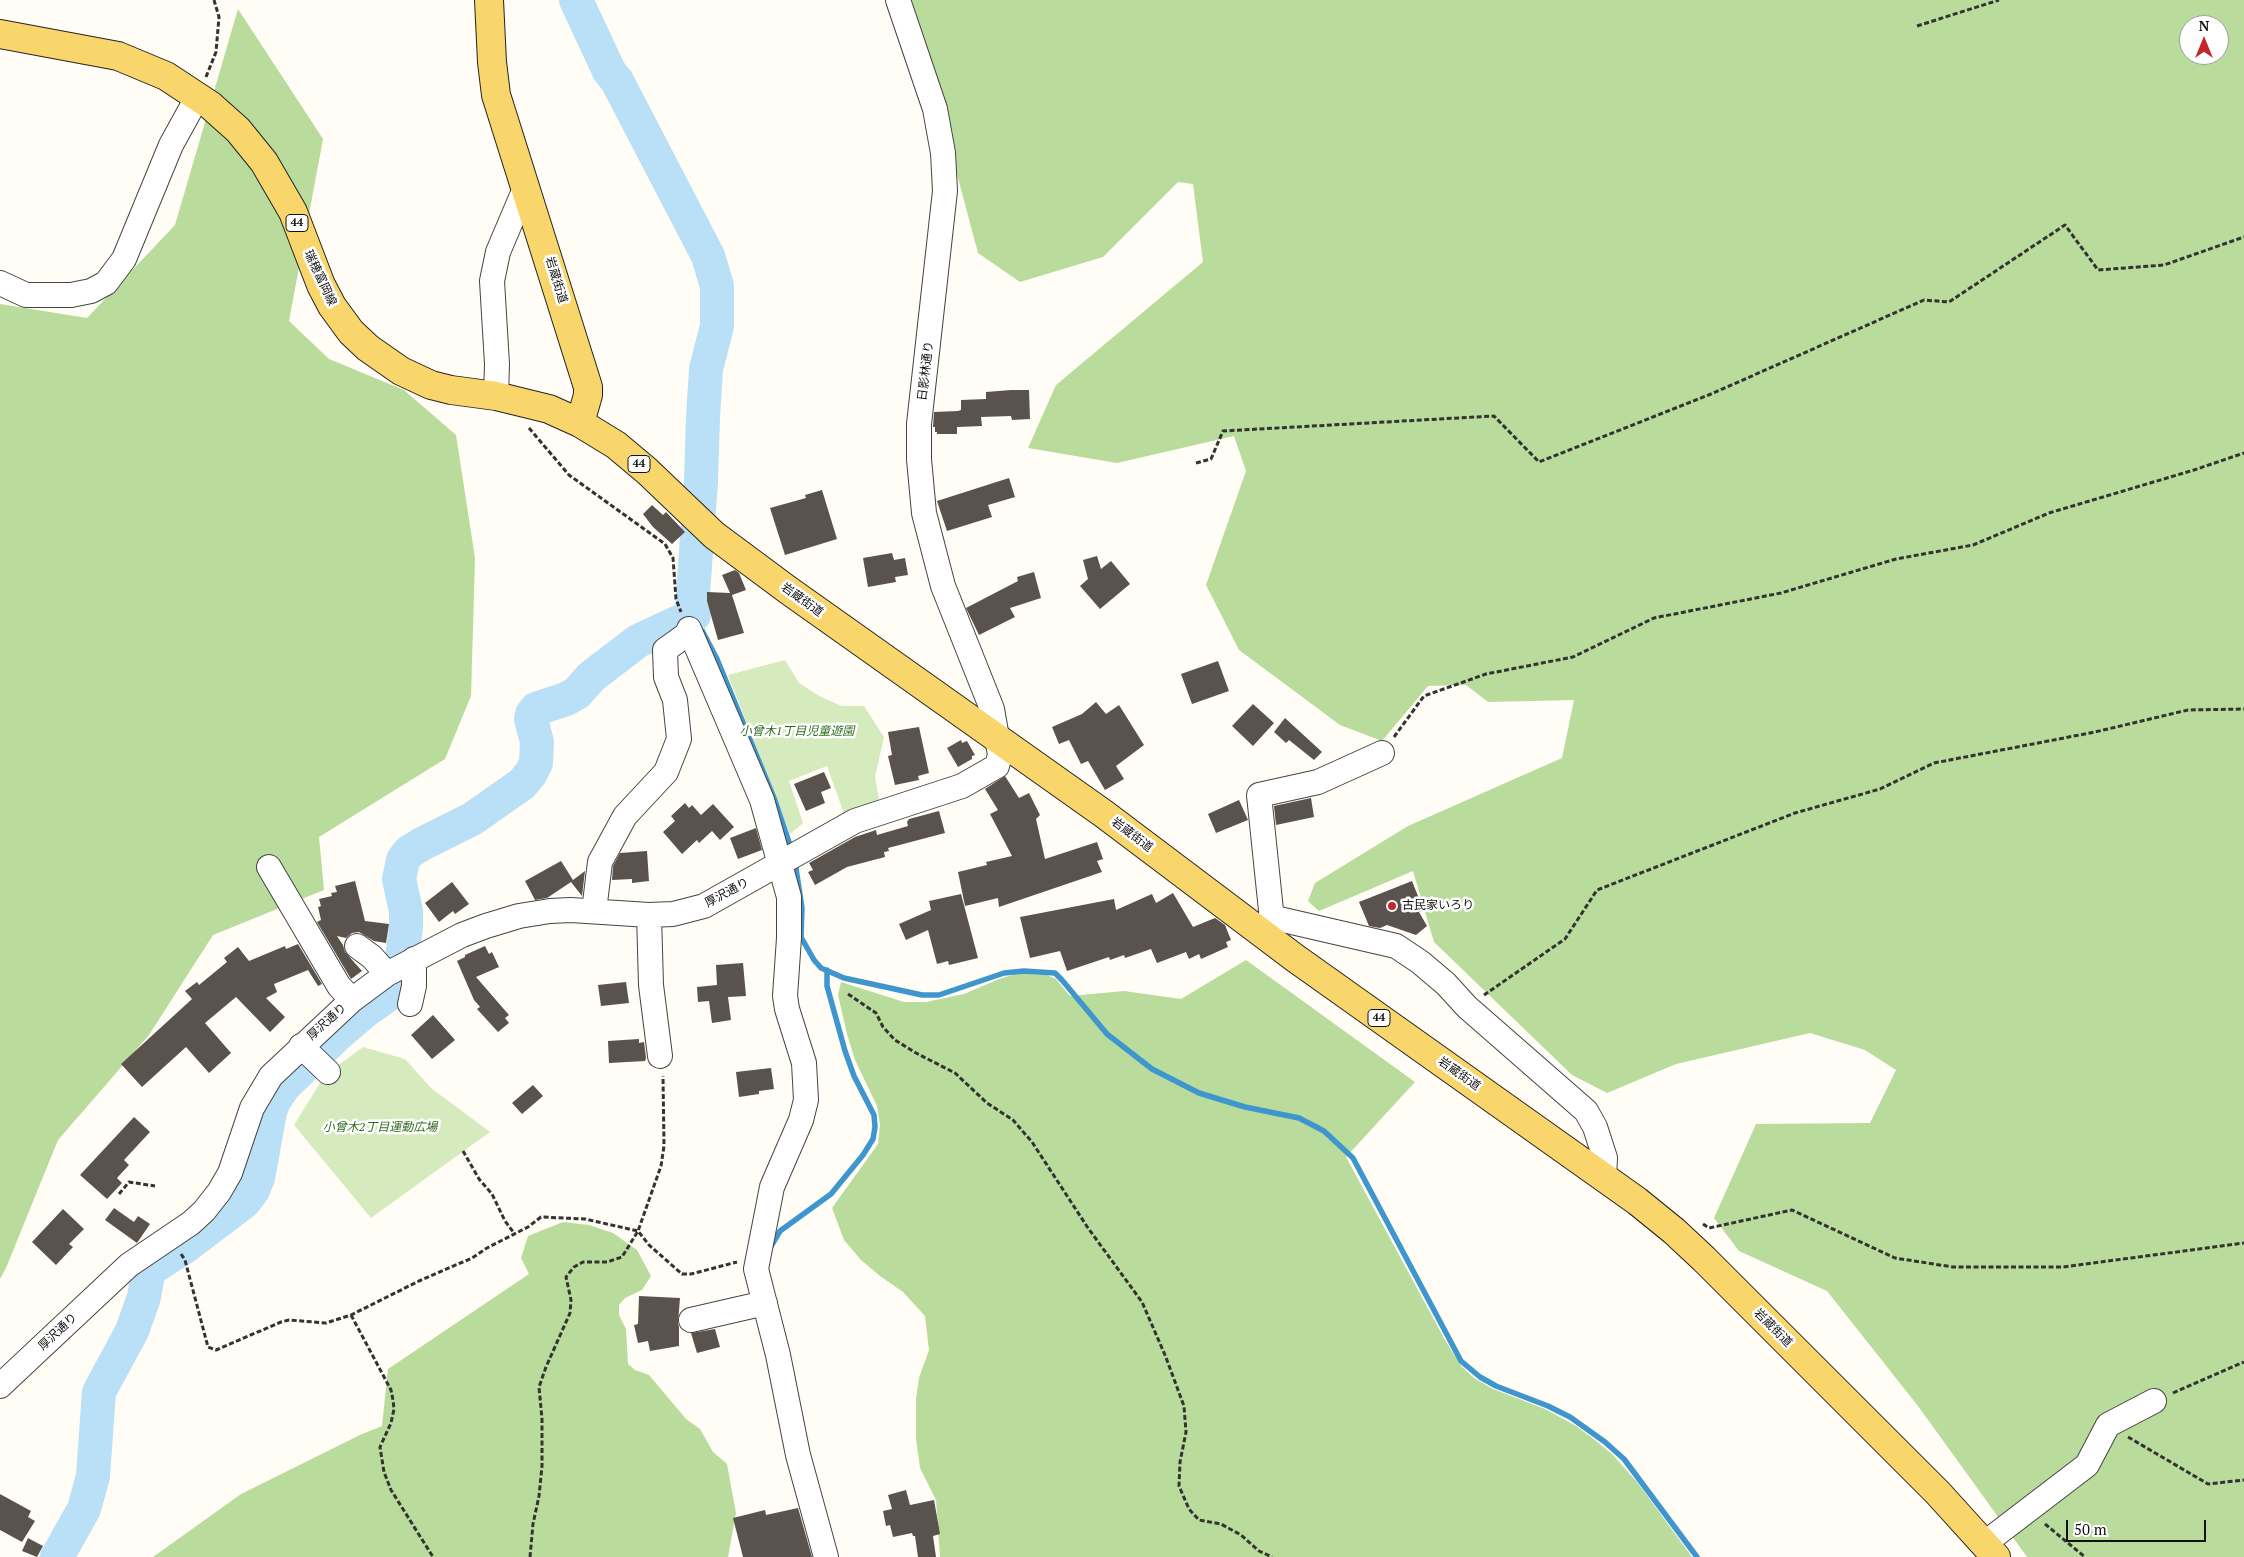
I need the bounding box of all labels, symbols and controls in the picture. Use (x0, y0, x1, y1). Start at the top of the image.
north arrow (2179, 15, 2229, 65)
text: N (2199, 16, 2209, 35)
road number: 44 (286, 214, 308, 232)
street label: 瑞穂富岡線 (301, 248, 339, 308)
street label: 岩蔵街道 (542, 255, 570, 305)
street label: 日影林通り (915, 340, 937, 402)
road number: 44 (628, 456, 650, 472)
street label: 岩蔵街道 (778, 580, 826, 620)
park label: 小曾木1丁目児童遊園 (740, 725, 854, 739)
street label: 岩蔵街道 (1108, 815, 1156, 855)
street label: 厚沢通り (702, 875, 752, 911)
place label: 古民家いろり (1402, 899, 1474, 913)
marker: 古民家いろり (1386, 900, 1398, 912)
street label: 厚沢通り (304, 1001, 350, 1043)
road number: 44 (1368, 1010, 1390, 1026)
street label: 岩蔵街道 (1435, 1054, 1483, 1094)
park label: 小曾木2丁目運動広場 (323, 1121, 437, 1135)
street label: 岩蔵街道 (1751, 1306, 1795, 1350)
street label: 厚沢通り (36, 1310, 80, 1354)
scale bar (2069, 1510, 2209, 1542)
text: 50 m (2074, 1519, 2107, 1539)

